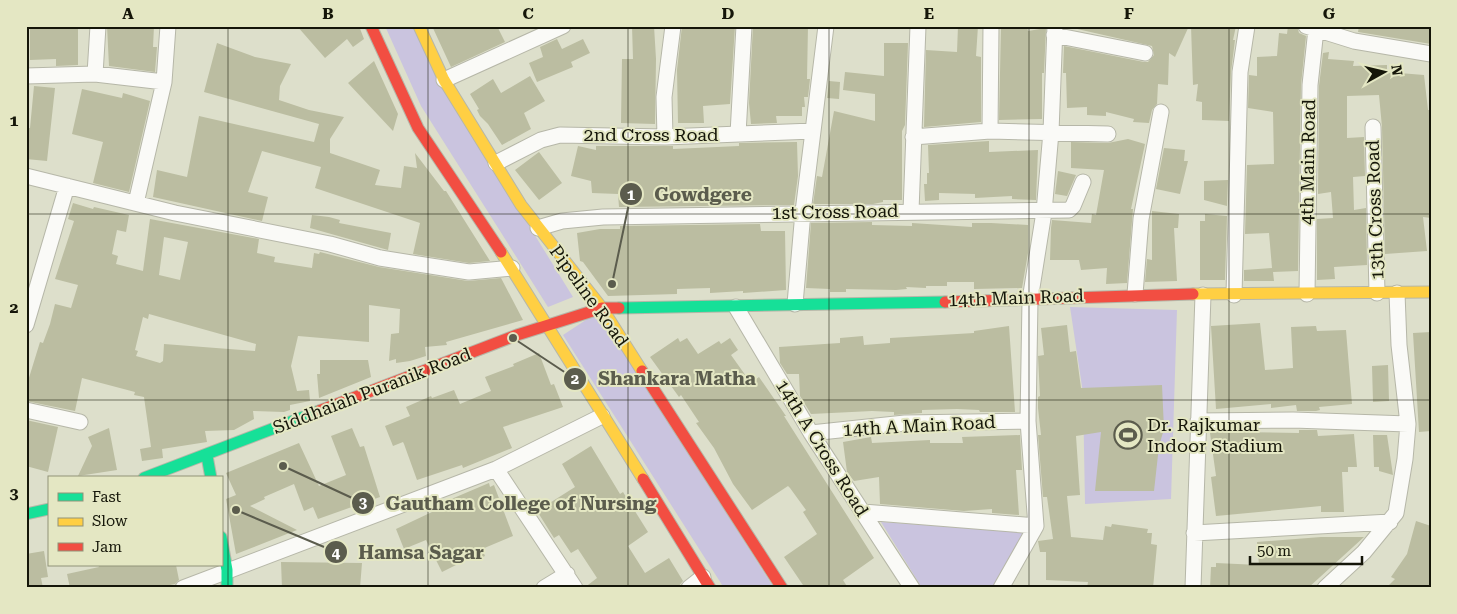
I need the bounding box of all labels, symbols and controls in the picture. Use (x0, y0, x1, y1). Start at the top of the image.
text: A (122, 4, 134, 23)
text: B (322, 4, 334, 23)
text: C (522, 4, 534, 23)
text: D (722, 4, 735, 23)
text: E (924, 4, 934, 23)
text: F (1124, 4, 1134, 23)
text: G (1323, 4, 1336, 23)
north arrow (1360, 48, 1410, 98)
text: N (1388, 64, 1406, 77)
street label: 4th Main Road (1296, 98, 1319, 225)
text: 1 (10, 111, 19, 130)
street label: 2nd Cross Road (584, 124, 719, 145)
street label: 13th Cross Road (1362, 139, 1387, 280)
callout: Gowdgere (619, 177, 761, 211)
text: Gowdgere (654, 183, 752, 206)
text: 1 (627, 186, 636, 204)
street label: 1st Cross Road (771, 200, 899, 223)
street label: Pipeline Road (546, 241, 634, 351)
street label: 14th Main Road (948, 285, 1085, 310)
text: 2 (10, 298, 19, 317)
street label: Siddhaiah Puranik Road (270, 343, 474, 438)
callout: Shankara Matha (563, 362, 765, 396)
text: Shankara Matha (598, 367, 756, 390)
text: 2 (571, 370, 579, 388)
street label: 14th A Cross Road (772, 375, 873, 520)
street label: 14th A Main Road (842, 411, 996, 440)
place label: Dr. Rajkumar Indoor Stadium (1147, 414, 1283, 456)
sports icon: Dr. Rajkumar Indoor Stadium (1113, 420, 1143, 450)
legend (48, 476, 222, 566)
text: 3 (10, 484, 19, 503)
callout: Gautham College of Nursing (351, 486, 667, 520)
text: Fast (92, 488, 122, 506)
text: Gautham College of Nursing (385, 492, 657, 515)
text: 3 (359, 494, 368, 512)
text: Slow (92, 512, 128, 530)
scale bar (1250, 534, 1362, 566)
callout: Hamsa Sagar (323, 535, 494, 569)
text: Jam (92, 538, 122, 556)
text: Hamsa Sagar (358, 541, 484, 564)
text: 50 m (1257, 542, 1292, 560)
text: 4 (332, 544, 341, 562)

